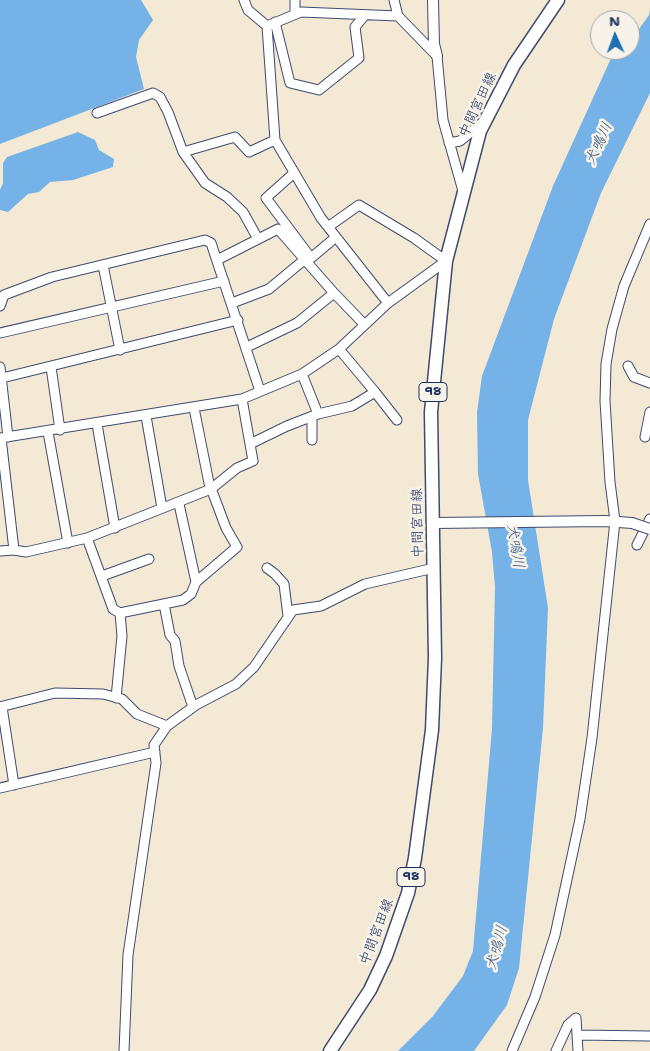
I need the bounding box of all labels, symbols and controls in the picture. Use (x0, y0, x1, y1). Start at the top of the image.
north arrow (590, 10, 640, 60)
text: N (609, 12, 620, 30)
street label: 中間宮田線 (456, 70, 500, 140)
water label: 犬鳴川 (581, 120, 617, 168)
road number: 98 (419, 382, 447, 402)
street label: 中間宮田線 (409, 488, 427, 558)
water label: 犬鳴川 (503, 522, 527, 570)
road number: 98 (397, 868, 425, 886)
street label: 中間宮田線 (357, 896, 397, 968)
water label: 犬鳴川 (482, 924, 512, 972)

